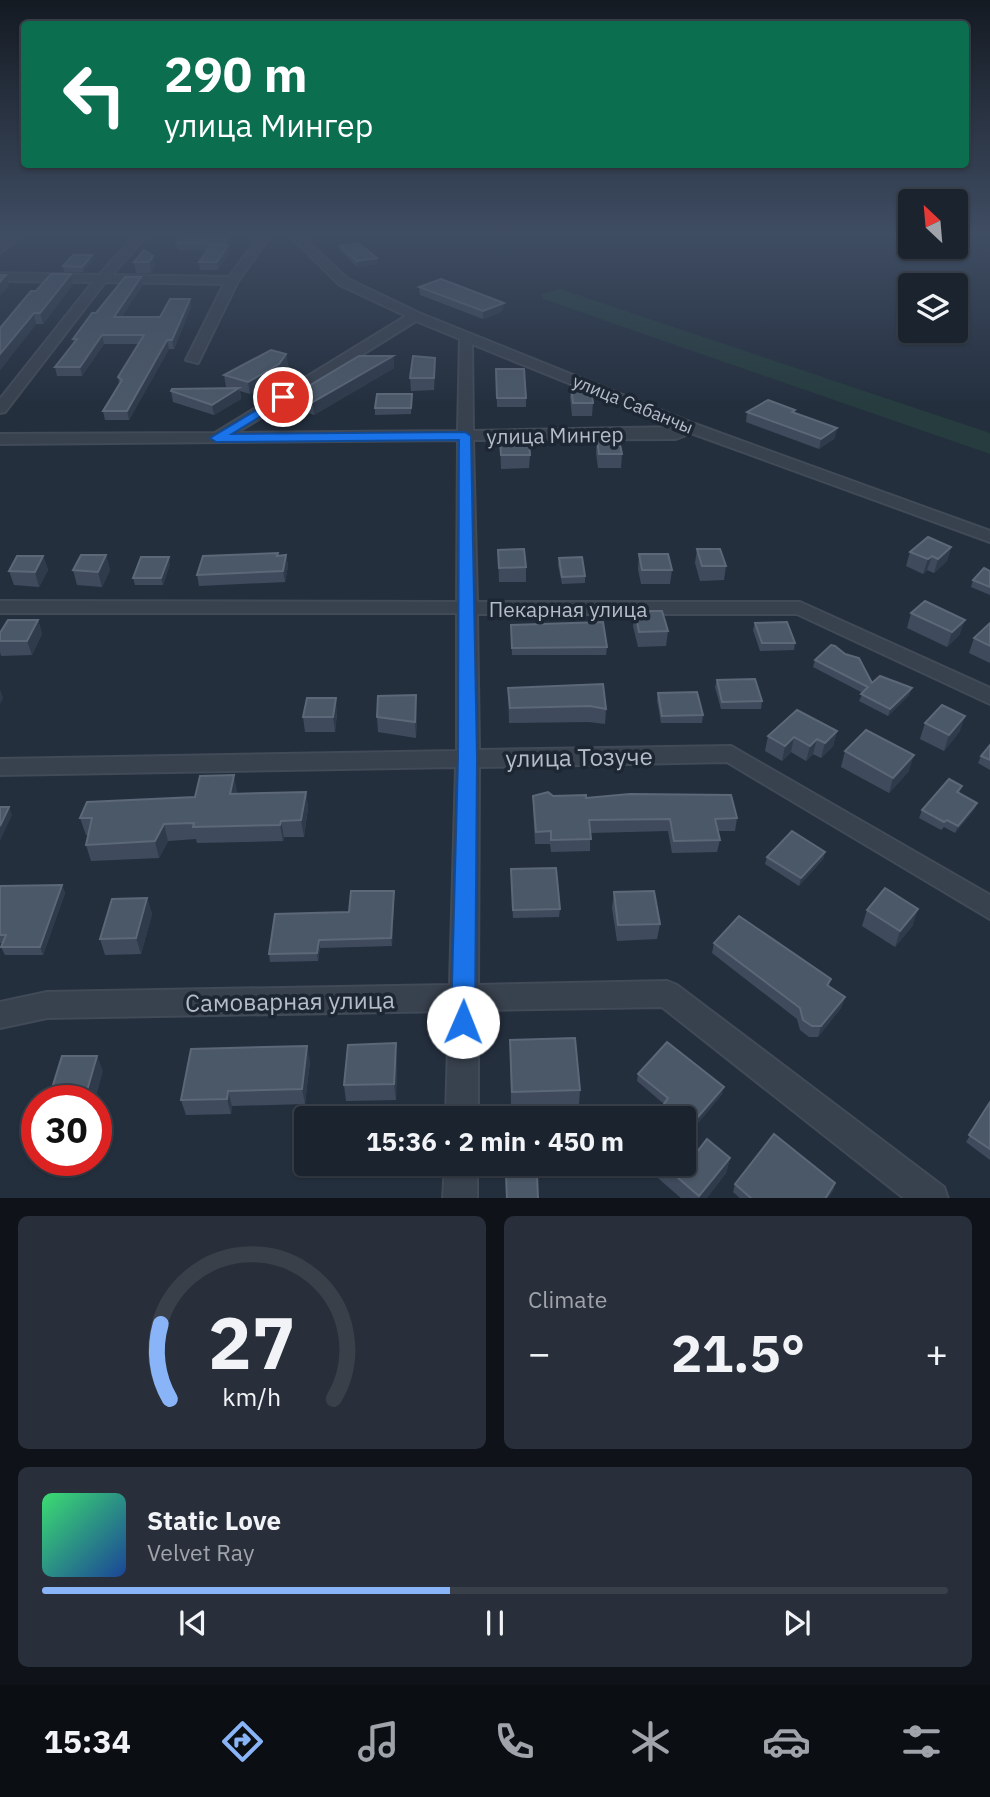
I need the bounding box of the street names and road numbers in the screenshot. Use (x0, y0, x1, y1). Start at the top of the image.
street label: улица Сабанчы (569, 369, 697, 439)
street label: улица Мингер (486, 420, 624, 450)
street label: Пекарная улица (489, 595, 647, 623)
street label: улица Тозуче (505, 740, 653, 774)
street label: Самоварная улица (185, 983, 395, 1019)

